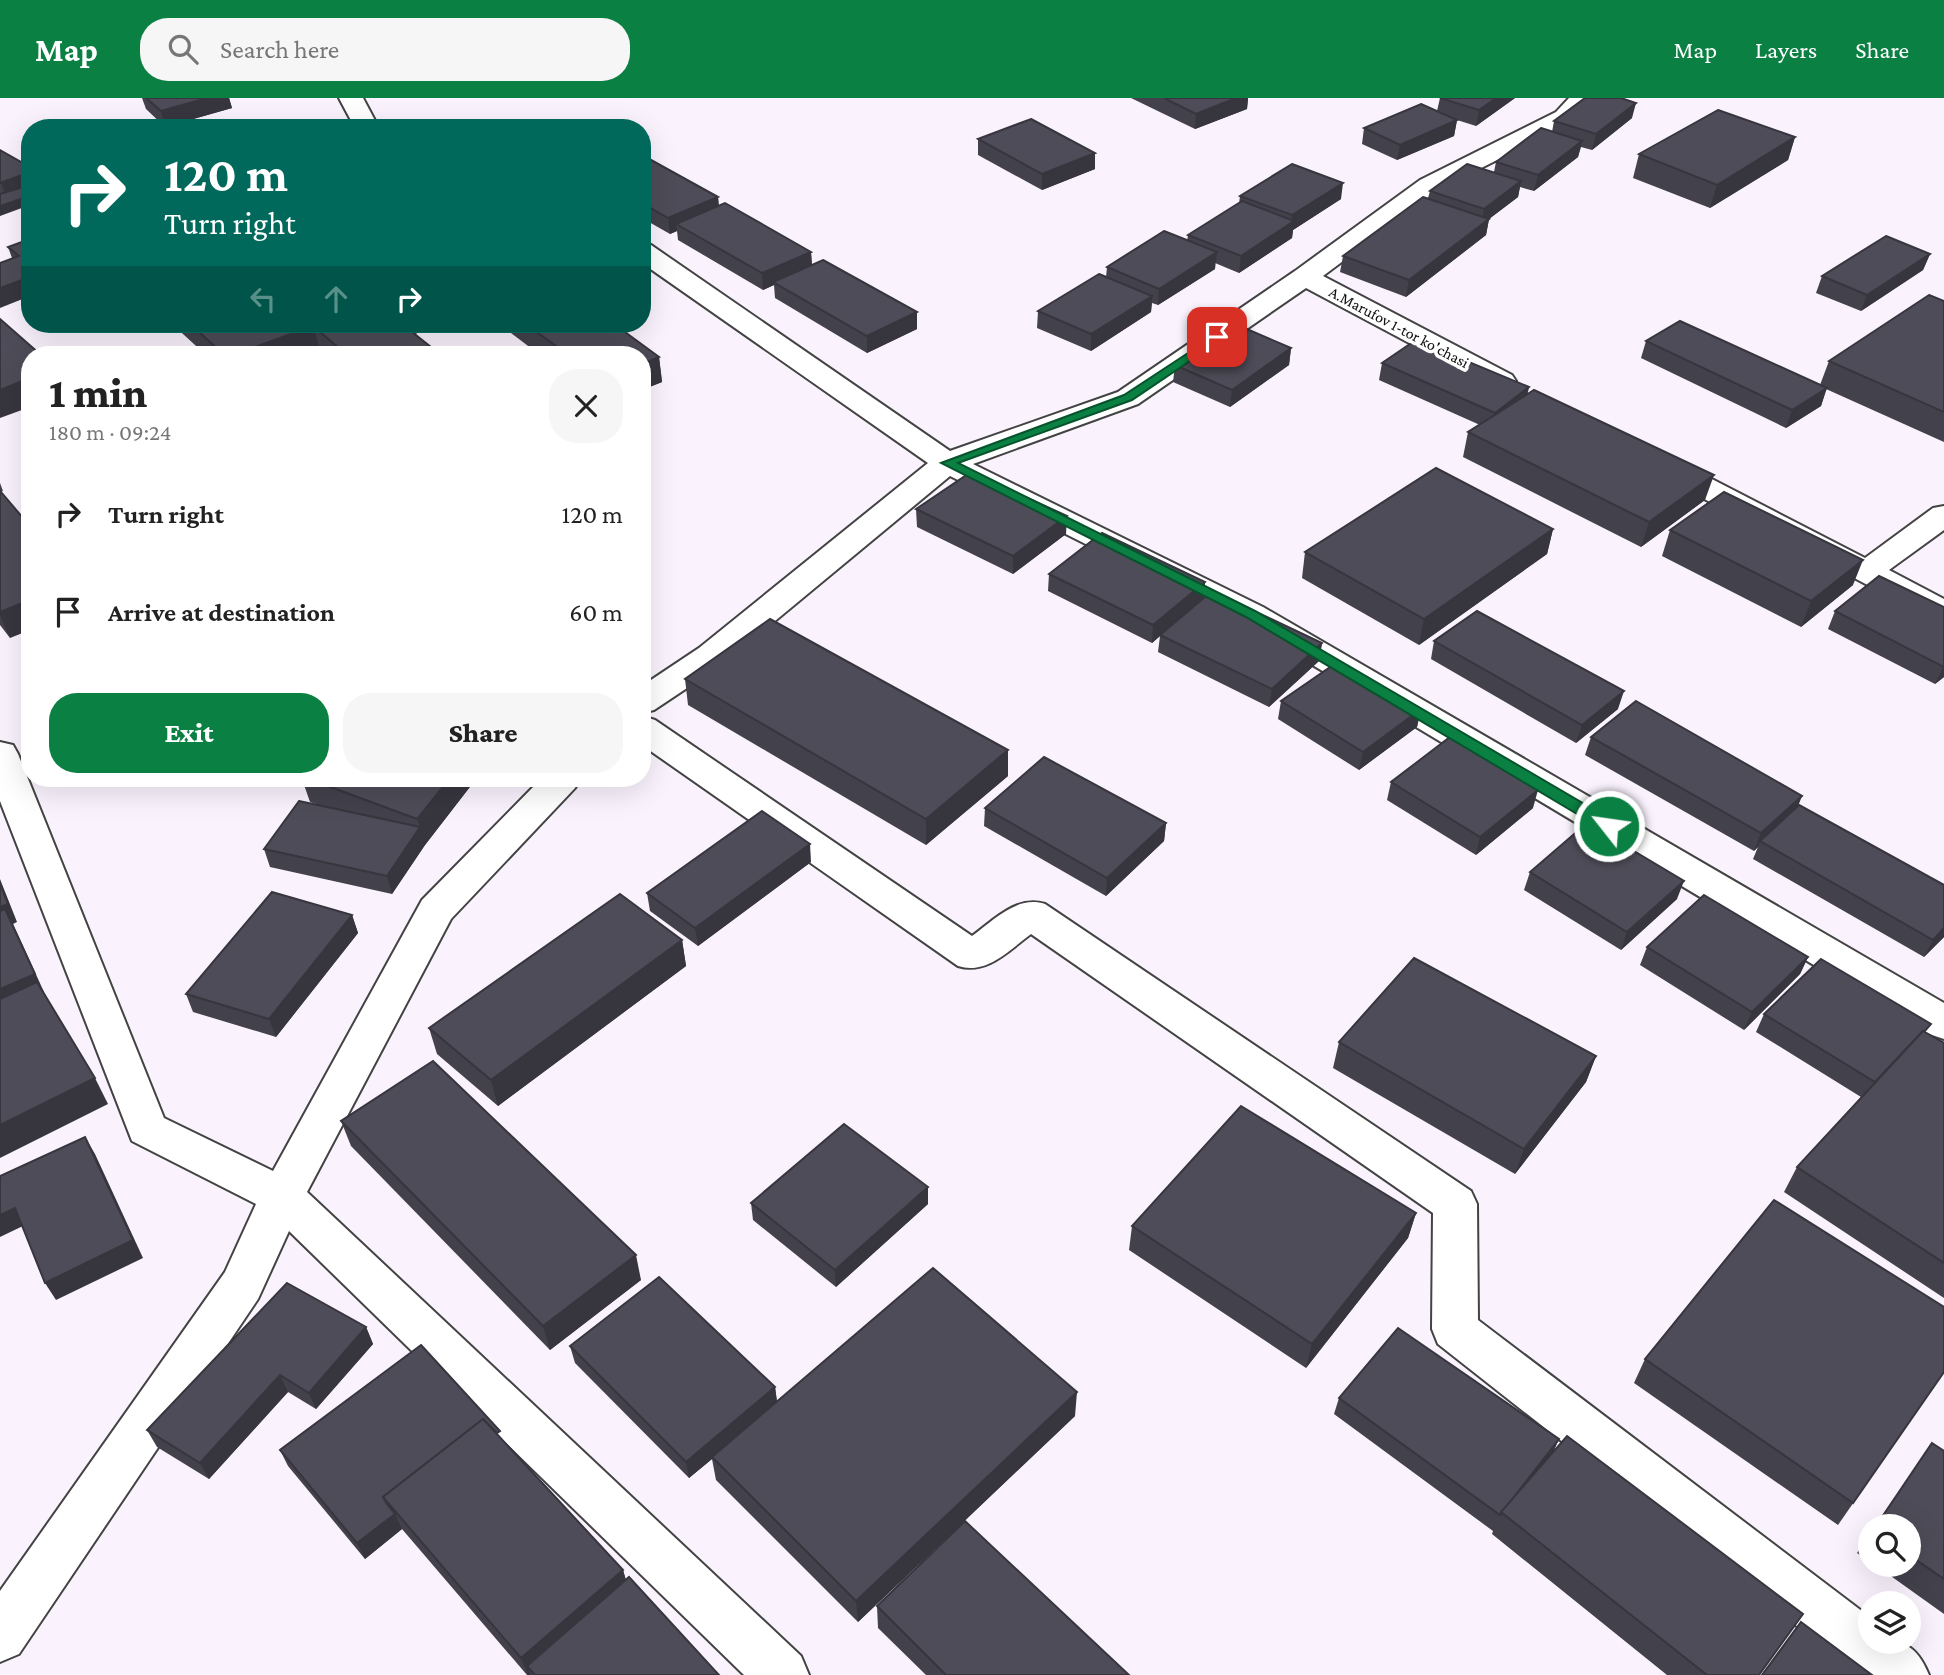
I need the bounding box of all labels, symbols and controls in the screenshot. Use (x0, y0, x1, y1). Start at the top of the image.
search box (140, 18, 630, 81)
icon: search (164, 30, 202, 68)
text: Map (35, 31, 98, 68)
text: Search here (220, 35, 339, 64)
text: Map (1673, 36, 1717, 63)
text: Layers (1755, 36, 1817, 63)
text: Share (1855, 36, 1909, 63)
icon: right (49, 147, 140, 238)
text: 120 m (164, 147, 288, 202)
text: Turn right (164, 205, 296, 241)
icon: left (244, 280, 282, 318)
icon: ahead (317, 280, 355, 318)
icon: right (390, 280, 428, 318)
street label: A.Marufov 1-tor ko'chasi (1326, 283, 1472, 371)
pin (1187, 307, 1247, 367)
icon: arrive (1198, 318, 1236, 356)
text: 1 min (49, 369, 147, 416)
button: close (549, 369, 623, 443)
text: 180 m · 09:24 (49, 419, 172, 445)
icon: right (49, 495, 87, 533)
text: Turn right (108, 500, 224, 529)
text: 120 m (562, 500, 623, 529)
icon: arrive (49, 593, 87, 631)
text: Arrive at destination (108, 598, 335, 627)
text: 60 m (569, 598, 623, 627)
button: Exit (49, 693, 329, 773)
button: Share (343, 693, 623, 773)
position arrow (1572, 789, 1646, 863)
map controls (1858, 1514, 1921, 1654)
button: search (1858, 1514, 1921, 1577)
button: layers (1858, 1591, 1921, 1654)

